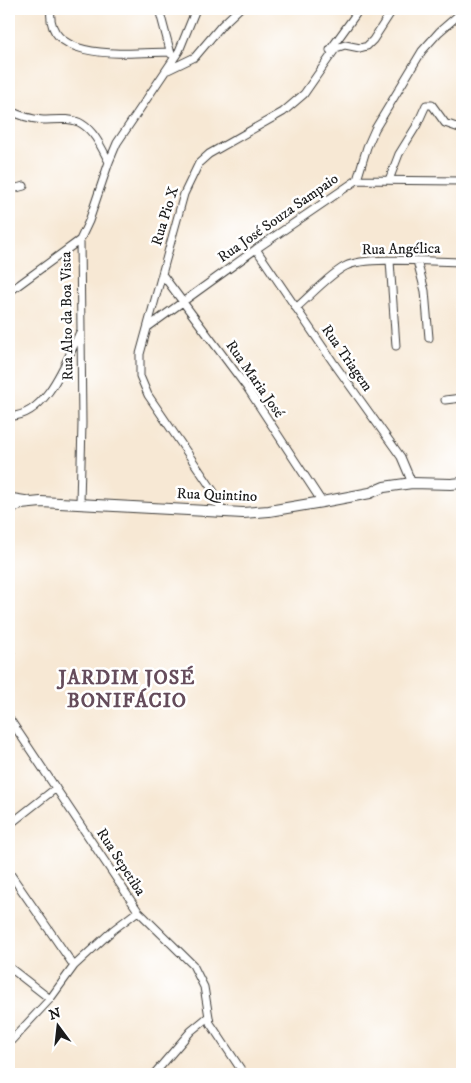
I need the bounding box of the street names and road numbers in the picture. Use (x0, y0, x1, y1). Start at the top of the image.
street label: Rua José Souza Sampaio (214, 169, 342, 267)
street label: Rua Pio X (147, 184, 183, 248)
street label: Rua Angélica (361, 239, 441, 259)
street label: Rua Alto da Boa Vista (56, 251, 78, 381)
street label: Rua Triagem (317, 321, 377, 395)
street label: Rua Maria José (221, 337, 289, 422)
street label: Rua Quintino (176, 484, 258, 506)
street label: Rua Sepetiba (92, 825, 150, 900)

